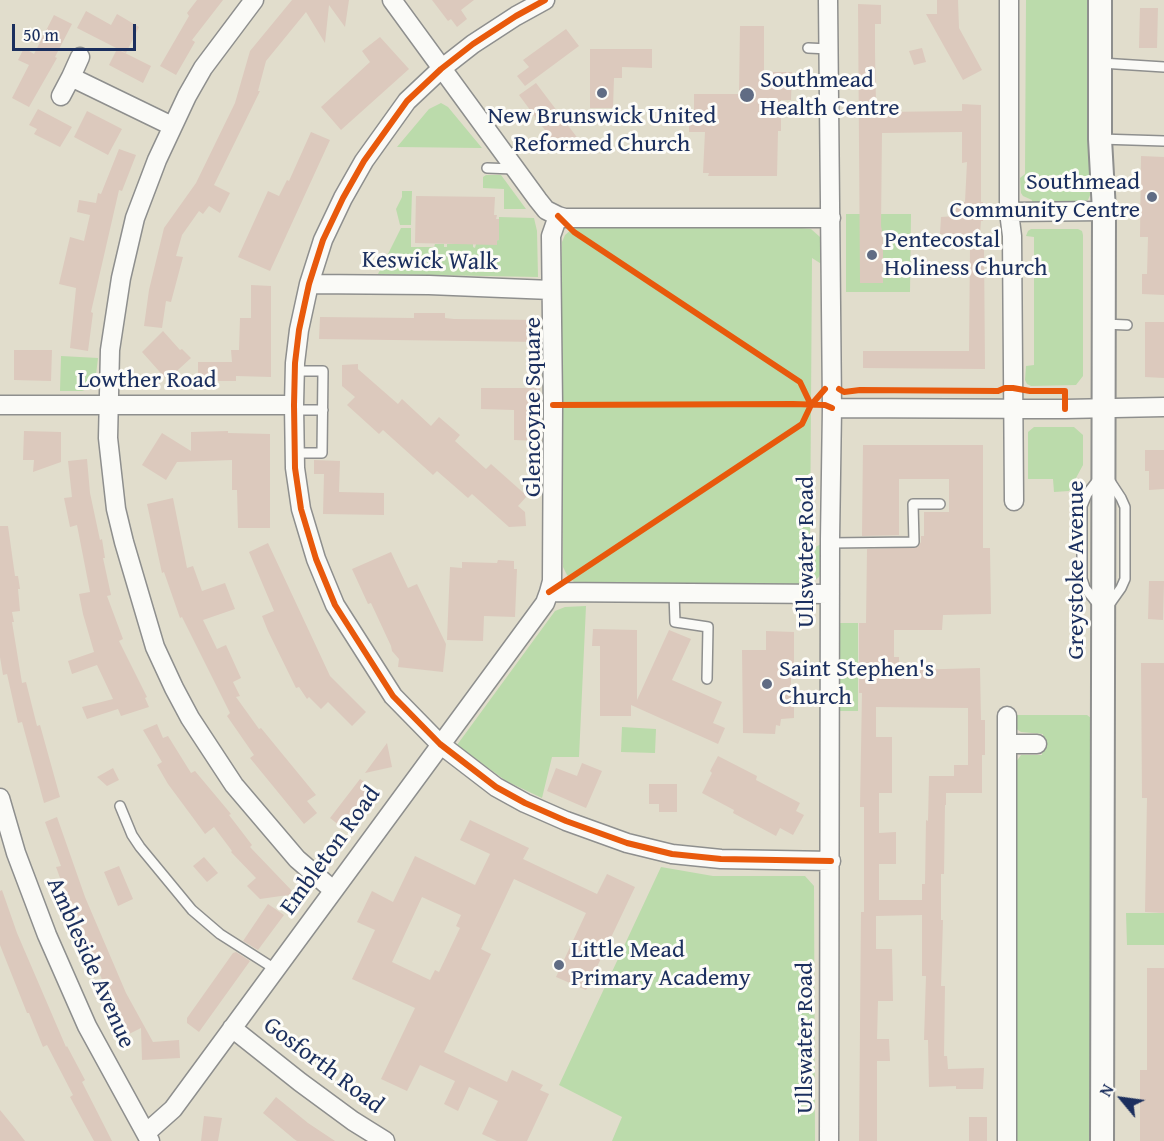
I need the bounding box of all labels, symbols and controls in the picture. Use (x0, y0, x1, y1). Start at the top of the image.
scale bar (15, 12, 140, 50)
text: 50 m (23, 21, 59, 48)
place label: Southmead Health Centre (760, 67, 900, 123)
marker: New Brunswick United Reformed Church (595, 86, 609, 100)
marker: Southmead Health Centre (738, 86, 756, 104)
place label: New Brunswick United Reformed Church (488, 103, 716, 159)
place label: Southmead Community Centre (950, 169, 1140, 225)
marker: Southmead Community Centre (1145, 190, 1159, 204)
place label: Pentecostal Holiness Church (884, 227, 1048, 283)
street label: Keswick Walk (362, 246, 498, 278)
marker: Pentecostal Holiness Church (865, 248, 879, 262)
street label: Glencoyne Square (520, 317, 548, 497)
street label: Lowther Road (77, 367, 217, 395)
street label: Ullswater Road (793, 476, 821, 628)
street label: Greystoke Avenue (1063, 480, 1091, 660)
place label: Saint Stephen's Church (779, 656, 934, 712)
marker: Saint Stephen's Church (760, 677, 774, 691)
street label: Embleton Road (275, 781, 387, 921)
street label: Ambleside Avenue (39, 873, 141, 1053)
place label: Little Mead Primary Academy (571, 937, 751, 993)
marker: Little Mead Primary Academy (552, 958, 566, 972)
street label: Ullswater Road (792, 962, 820, 1114)
street label: Gosforth Road (257, 1011, 389, 1121)
north arrow (1092, 1069, 1152, 1129)
text: N (1093, 1080, 1119, 1101)

